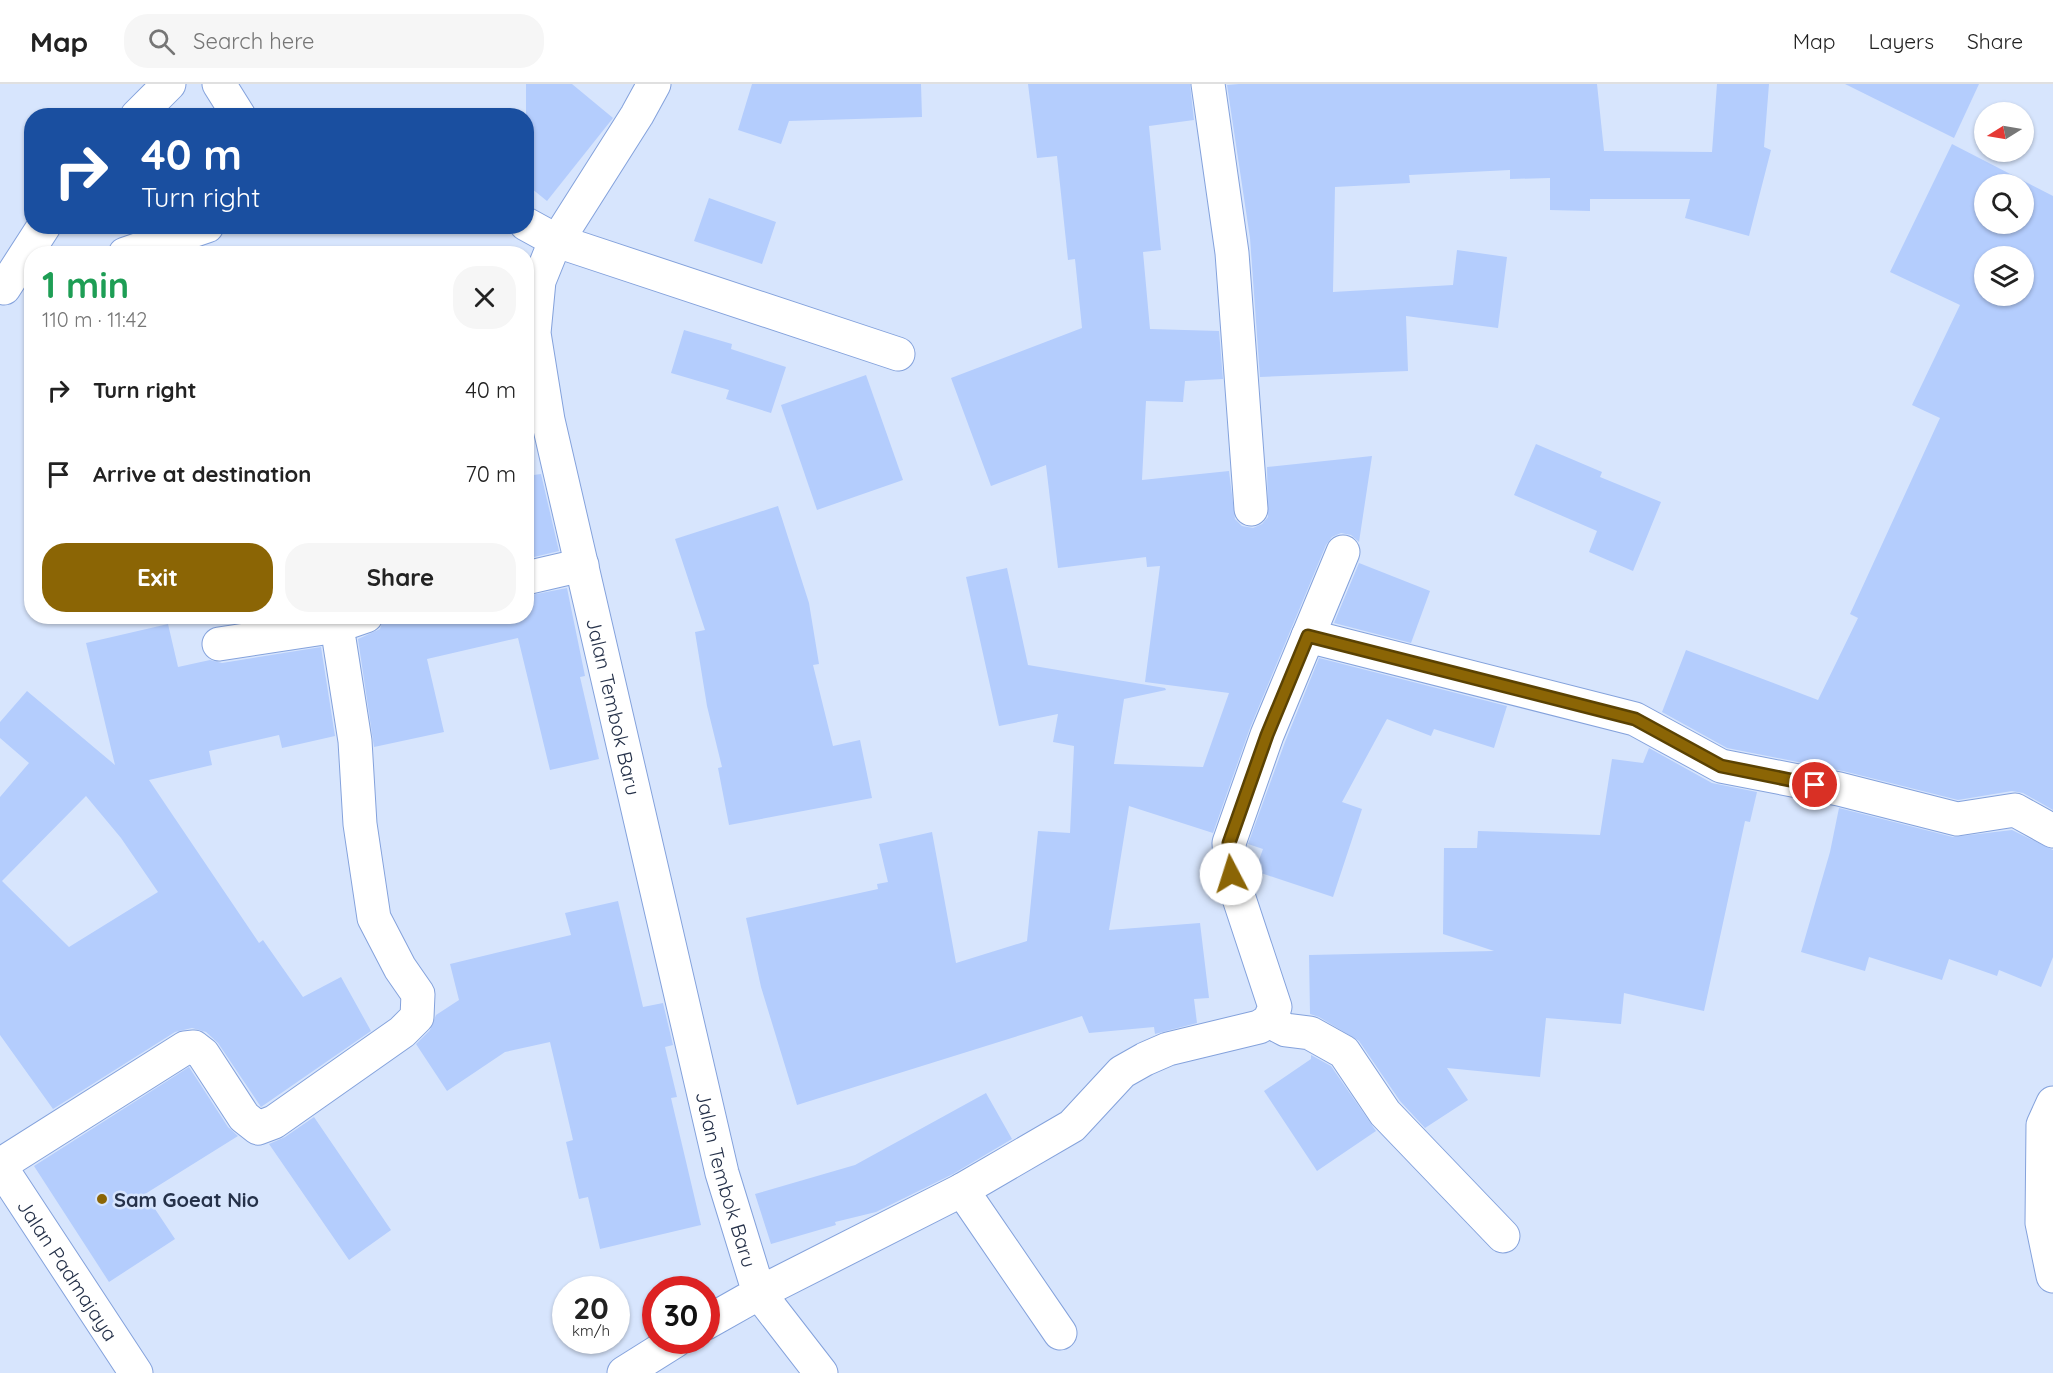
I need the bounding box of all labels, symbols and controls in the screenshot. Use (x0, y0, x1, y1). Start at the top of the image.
search box (124, 14, 544, 68)
text: Map (30, 24, 88, 59)
icon: search (145, 25, 178, 58)
text: Search here (193, 27, 315, 55)
text: Map (1793, 28, 1836, 54)
text: Layers (1869, 28, 1934, 54)
text: Share (1967, 28, 2023, 54)
north arrow (1974, 102, 2034, 162)
map controls (1974, 102, 2034, 306)
text: 40 m (141, 128, 242, 181)
icon: right (42, 132, 120, 210)
button: search (1974, 174, 2034, 234)
text: Turn right (141, 180, 260, 214)
button: layers (1974, 246, 2034, 306)
text: 1 min (42, 262, 129, 307)
button: close (453, 266, 516, 329)
text: 110 m · 11:42 (42, 307, 147, 332)
icon: right (42, 374, 75, 407)
text: Turn right (93, 376, 197, 404)
text: 40 m (465, 376, 516, 404)
icon: arrive (42, 458, 75, 491)
text: Arrive at destination (93, 460, 311, 488)
text: 70 m (466, 460, 516, 488)
button: Exit (42, 543, 273, 612)
button: Share (285, 543, 516, 612)
street label: Jalan Tembok Baru (582, 615, 647, 798)
pin (1789, 759, 1840, 810)
icon: arrive (1798, 768, 1831, 801)
position arrow (1199, 842, 1263, 906)
street label: Jalan Tembok Baru (691, 1089, 763, 1270)
place label: Sam Goeat Nio (114, 1187, 259, 1212)
marker: Sam Goeat Nio (95, 1192, 109, 1206)
street label: Jalan Padmajaya (12, 1194, 124, 1345)
speed limit sign: 30 (642, 1276, 720, 1354)
text: 20 (573, 1289, 609, 1327)
text: km/h (572, 1321, 610, 1340)

